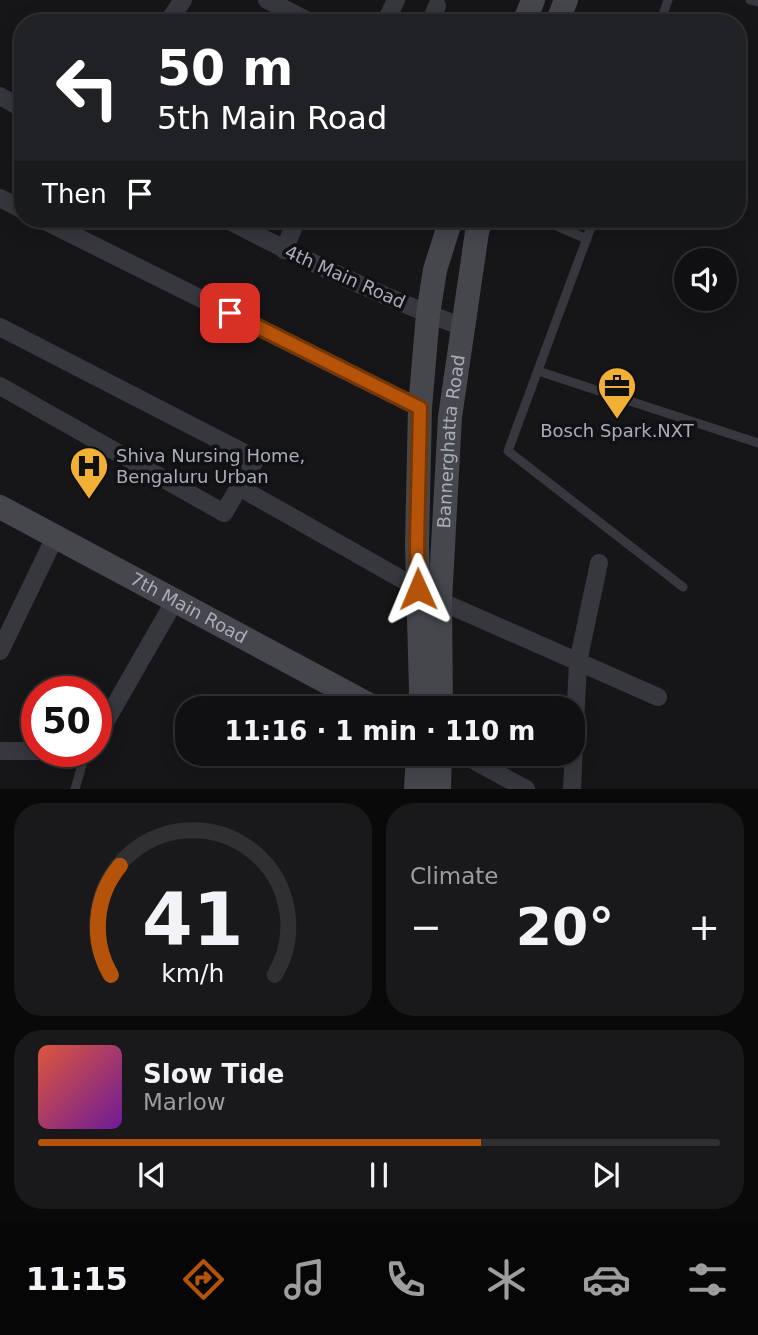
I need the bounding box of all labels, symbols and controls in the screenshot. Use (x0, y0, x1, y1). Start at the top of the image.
text: 50 m (157, 40, 293, 97)
icon: left (42, 42, 133, 133)
text: 5th Main Road (157, 99, 387, 137)
icon: arrive (121, 175, 159, 213)
text: Then (42, 179, 107, 209)
street label: 4th Main Road (282, 241, 409, 312)
map controls (674, 248, 737, 311)
button: sound (674, 248, 737, 311)
pin (200, 283, 260, 343)
icon: arrive (211, 294, 249, 332)
street label: Bannerghatta Road (433, 353, 469, 529)
office icon: Bosch Spark.NXT (596, 365, 638, 420)
place label: Bosch Spark.NXT (540, 420, 695, 441)
hospital icon: Shiva Nursing Home, Bengaluru Urban (68, 445, 110, 500)
place label: Shiva Nursing Home, Bengaluru Urban (116, 445, 305, 487)
position arrow (381, 552, 455, 626)
street label: 7th Main Road (127, 568, 251, 647)
speed limit sign: 50 (21, 676, 112, 767)
text: 11:16 · 1 min · 110 m (225, 716, 535, 746)
text: Climate (410, 863, 499, 889)
text: 41 (142, 878, 244, 963)
text: 20° (516, 897, 614, 957)
text: − (410, 905, 442, 949)
text: + (688, 905, 720, 949)
text: km/h (161, 959, 225, 988)
text: Slow Tide (143, 1059, 284, 1089)
text: Marlow (143, 1089, 226, 1115)
icon: previous (133, 1156, 171, 1194)
icon: pause (360, 1156, 398, 1194)
icon: next (587, 1156, 625, 1194)
icon: directions (179, 1255, 228, 1304)
icon: music (280, 1255, 329, 1304)
icon: phone (381, 1255, 430, 1304)
icon: climate (482, 1255, 531, 1304)
icon: car (582, 1255, 631, 1304)
icon: filters (683, 1255, 732, 1304)
text: 11:15 (26, 1260, 128, 1298)

